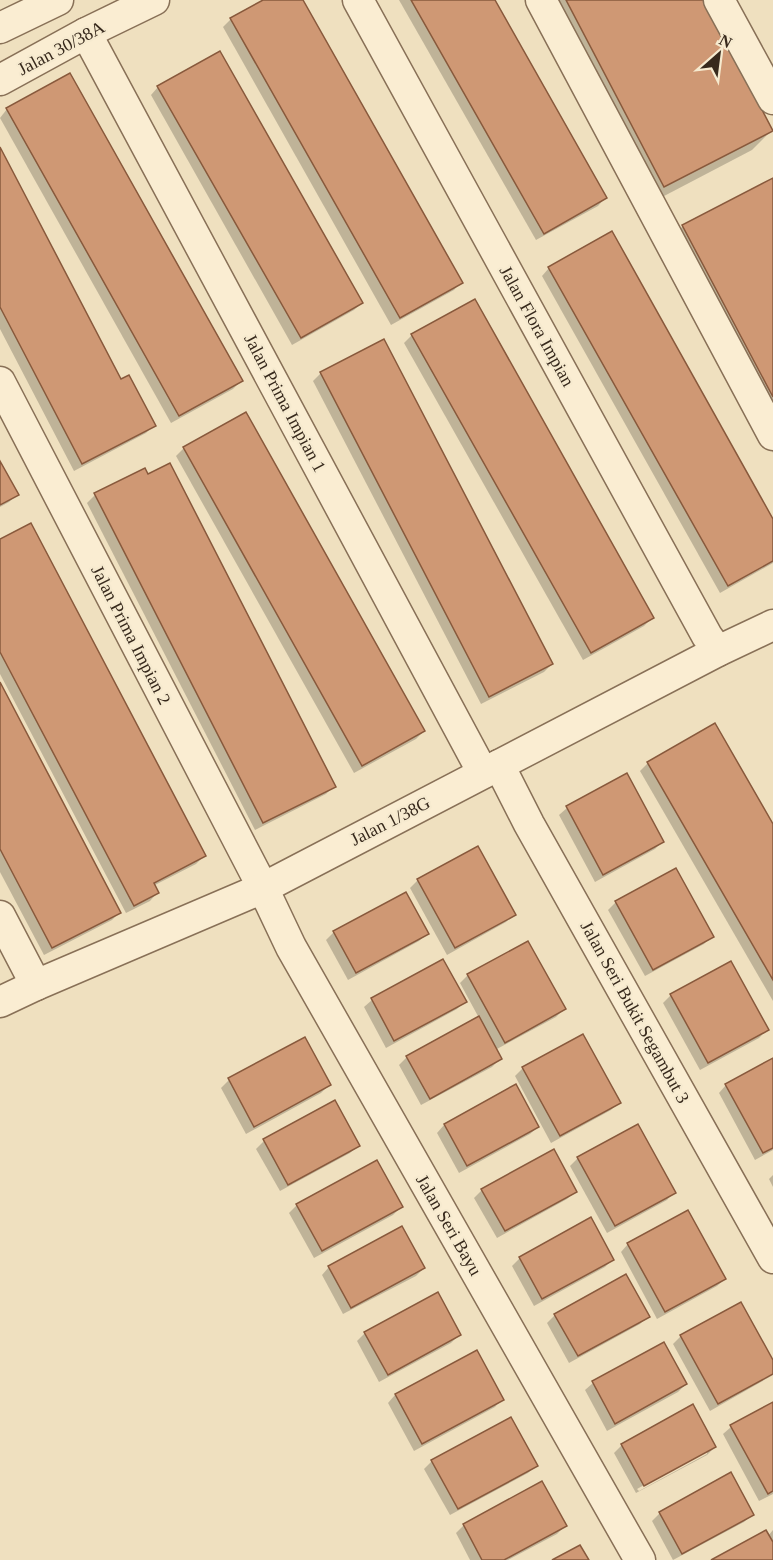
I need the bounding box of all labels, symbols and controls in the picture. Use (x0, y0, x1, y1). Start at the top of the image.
street label: Jalan 30/38A (14, 17, 108, 79)
north arrow (689, 24, 749, 84)
text: N (717, 31, 735, 52)
street label: Jalan Flora Impian (496, 262, 578, 390)
street label: Jalan Prima Impian 1 (240, 331, 330, 475)
street label: Jalan Prima Impian 2 (87, 562, 175, 708)
street label: Jalan 1/38G (347, 792, 433, 850)
street label: Jalan Seri Bukit Segambut 3 (577, 918, 693, 1106)
street label: Jalan Seri Bayu (412, 1171, 486, 1279)

